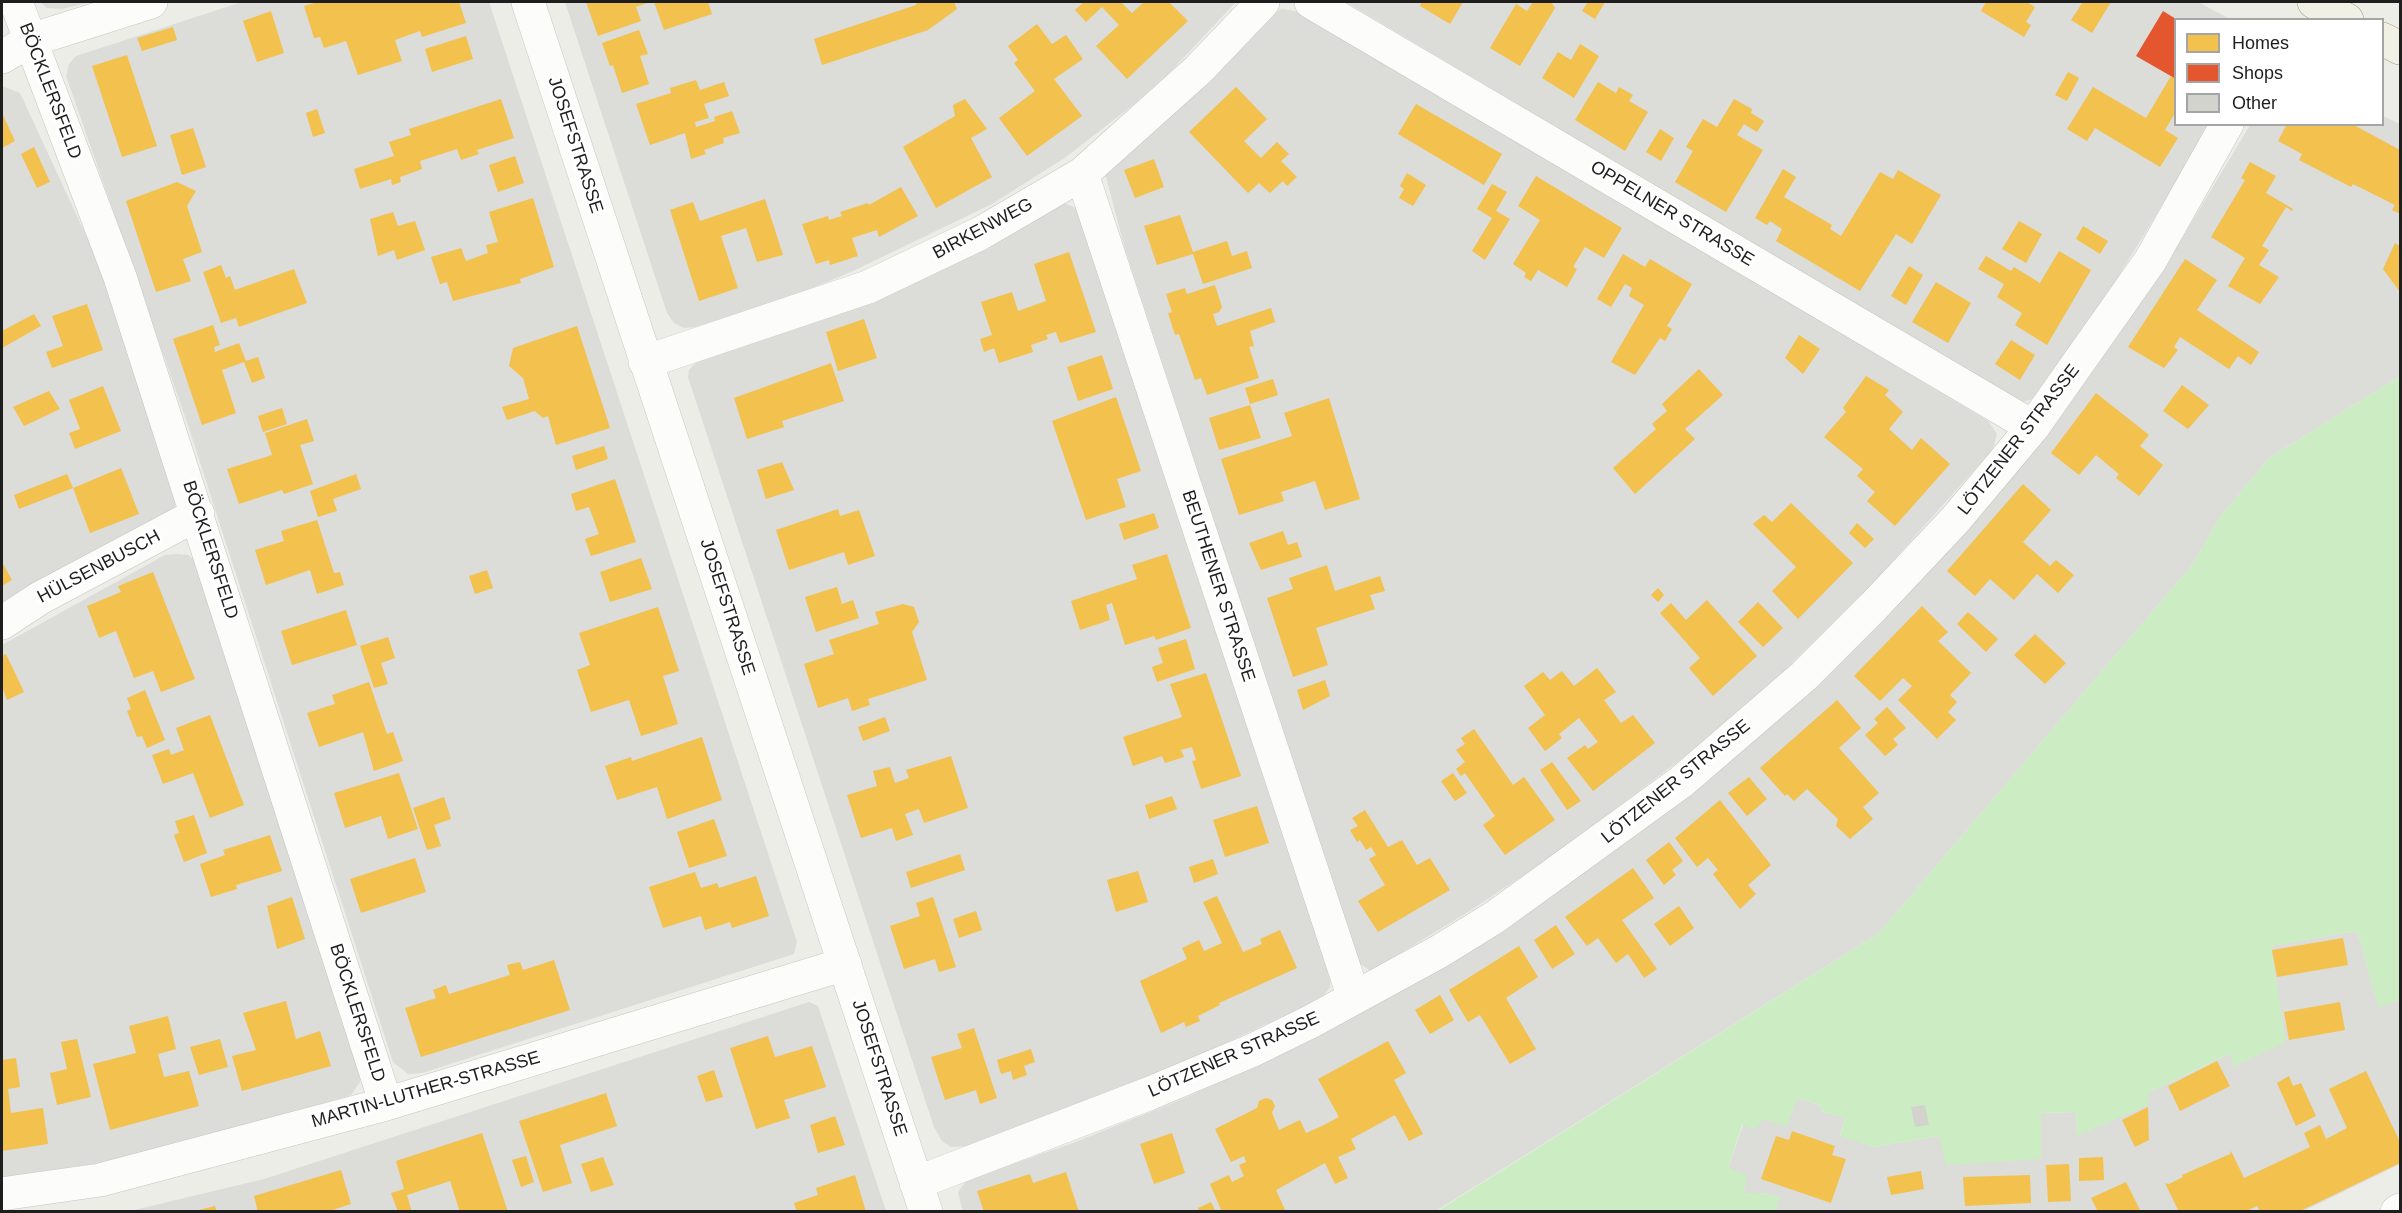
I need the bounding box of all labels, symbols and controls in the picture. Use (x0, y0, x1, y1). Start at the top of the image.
legend (2174, 18, 2384, 126)
street label: BÖCKLERSFELD (14, 20, 86, 162)
text: Homes (2232, 33, 2289, 53)
text: Shops (2232, 63, 2283, 83)
street label: JOSEFSTRASSE (543, 74, 607, 216)
text: Other (2232, 93, 2277, 113)
street label: OPPELNER STRASSE (1586, 157, 1758, 271)
street label: BIRKENWEG (929, 194, 1037, 264)
street label: LÖTZENER STRASSE (1954, 360, 2084, 520)
street label: BÖCKLERSFELD (177, 478, 243, 622)
street label: BEUTHENER STRASSE (1177, 488, 1259, 684)
street label: HÜLSENBUSCH (34, 526, 164, 608)
street label: JOSEFSTRASSE (695, 536, 759, 678)
street label: LÖTZENER STRASSE (1597, 715, 1755, 849)
street label: BÖCKLERSFELD (324, 941, 390, 1085)
street label: JOSEFSTRASSE (847, 997, 911, 1139)
street label: LÖTZENER STRASSE (1145, 1008, 1323, 1102)
street label: MARTIN-LUTHER-STRASSE (309, 1047, 543, 1133)

